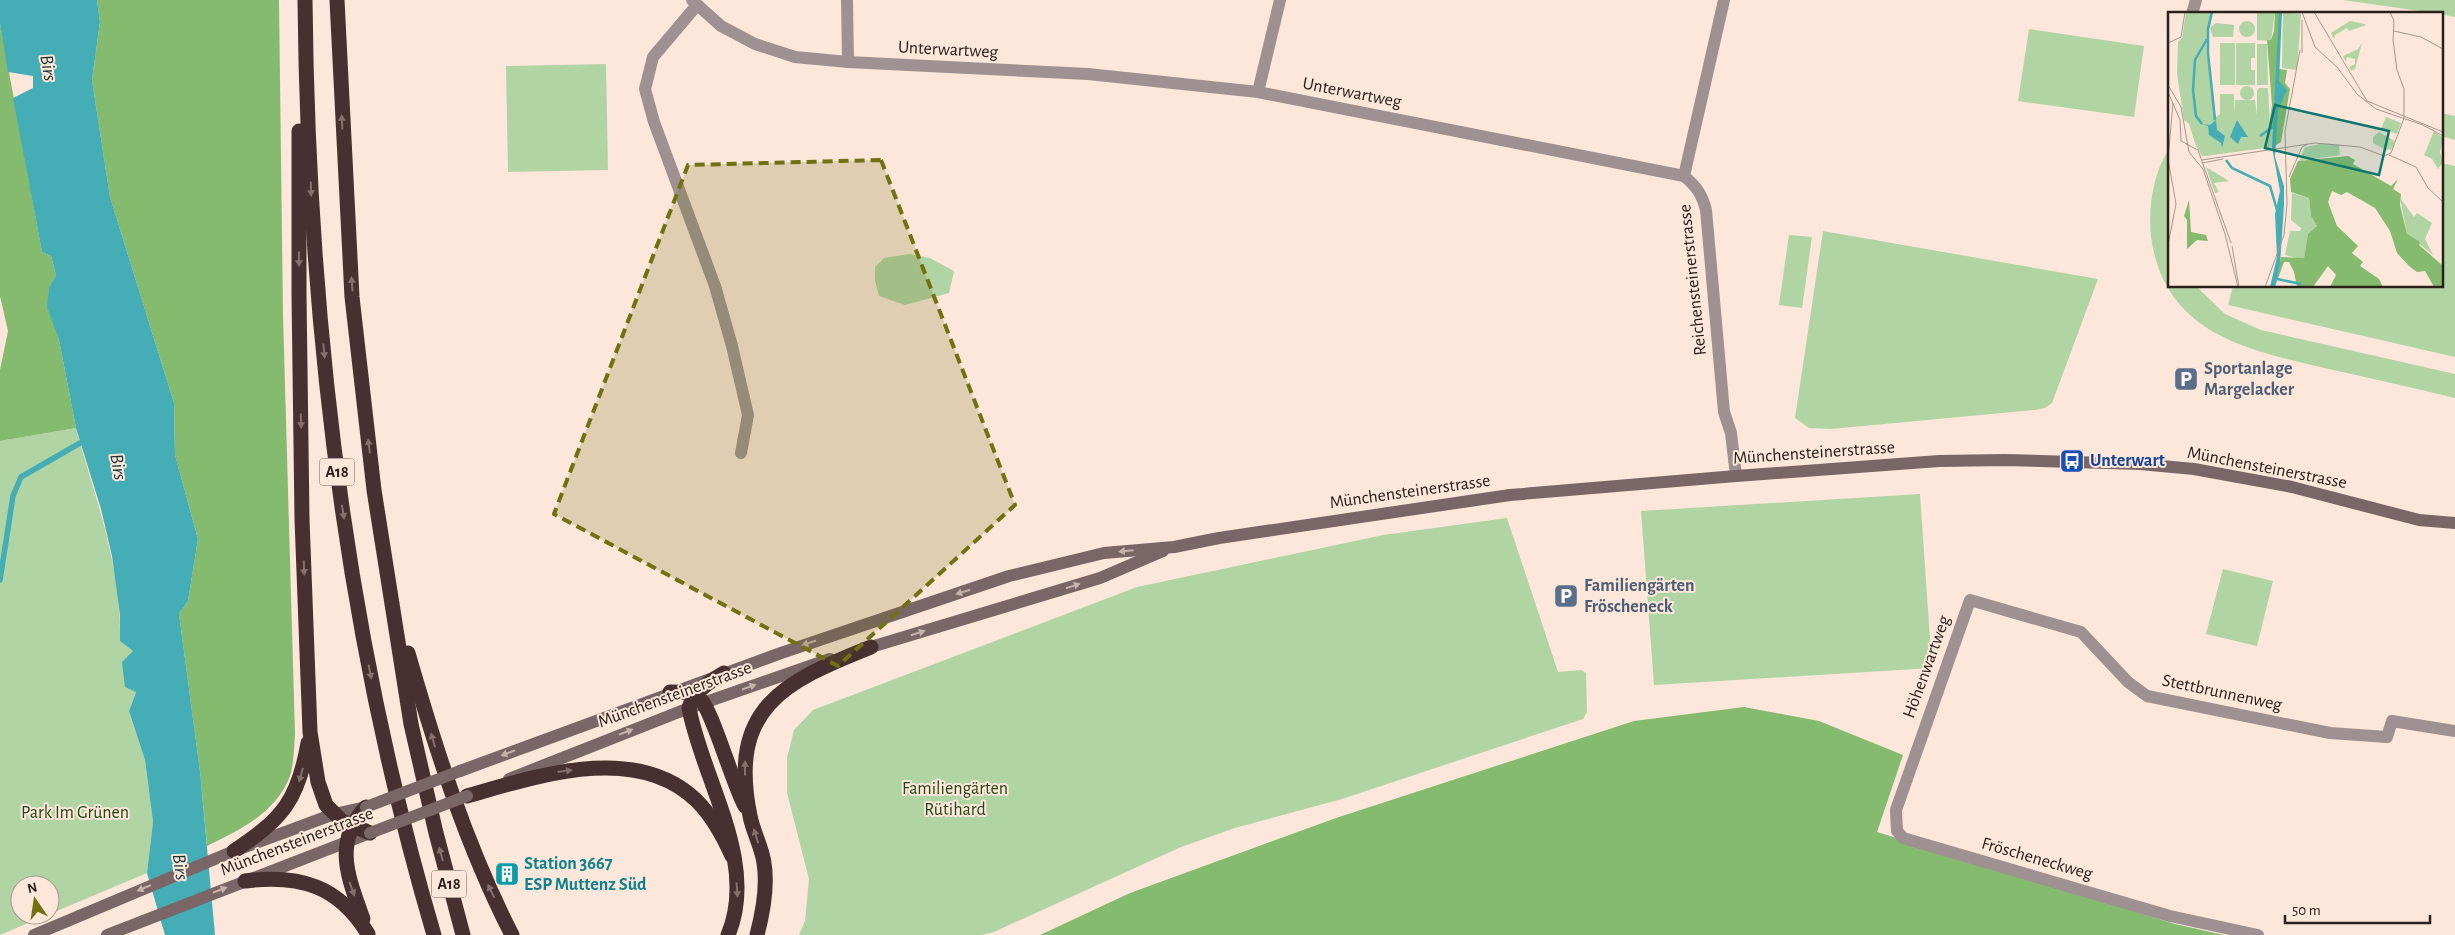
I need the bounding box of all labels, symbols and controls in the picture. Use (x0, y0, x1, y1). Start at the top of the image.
inset map (2168, 12, 2442, 288)
street label: Unterwartweg (897, 38, 999, 62)
water label: Birs (36, 54, 60, 82)
street label: Unterwartweg (1301, 75, 1403, 111)
one-way arrow (338, 114, 346, 130)
one-way arrow (308, 181, 316, 197)
street label: Reichensteinerstrasse (1676, 203, 1710, 357)
one-way arrow (295, 251, 303, 267)
one-way arrow (347, 276, 355, 292)
one-way arrow (320, 343, 328, 359)
place label: Sportanlage Margelacker (2204, 360, 2295, 399)
parking icon: Sportanlage Margelacker (2173, 366, 2199, 392)
one-way arrow (297, 413, 305, 429)
one-way arrow (364, 437, 372, 453)
street label: Münchensteinerstrasse (1732, 438, 1896, 468)
street label: Münchensteinerstrasse (2186, 444, 2348, 492)
bus stop icon: Unterwart (2059, 448, 2085, 474)
place label: Unterwart (2090, 452, 2165, 470)
water label: Birs (106, 453, 130, 481)
road number: A18 (320, 458, 354, 486)
street label: Münchensteinerstrasse (1328, 472, 1492, 512)
one-way arrow (339, 504, 347, 520)
one-way arrow (1117, 547, 1133, 555)
one-way arrow (300, 560, 308, 576)
place label: Familiengärten Fröscheneck (1584, 577, 1695, 616)
one-way arrow (1066, 582, 1081, 589)
parking icon: Familiengärten Fröscheneck (1553, 583, 1579, 609)
one-way arrow (955, 588, 970, 596)
street label: Höhenwartweg (1900, 613, 1954, 721)
one-way arrow (910, 628, 925, 636)
one-way arrow (801, 640, 816, 648)
street label: Münchensteinerstrasse (596, 659, 754, 731)
one-way arrow (367, 665, 375, 681)
street label: Stettbrunnenweg (2160, 672, 2284, 715)
one-way arrow (742, 683, 757, 691)
one-way arrow (619, 728, 634, 736)
one-way arrow (429, 732, 437, 747)
one-way arrow (500, 749, 515, 757)
one-way arrow (741, 760, 749, 776)
one-way arrow (297, 767, 305, 782)
one-way arrow (558, 767, 574, 775)
park label: Familiengärten Rütihard (902, 780, 1008, 819)
park label: Park Im Grünen (21, 804, 129, 822)
street label: Münchensteinerstrasse (218, 805, 376, 879)
one-way arrow (752, 828, 760, 843)
street label: Fröscheneckweg (1979, 835, 2095, 883)
one-way arrow (437, 847, 445, 862)
water label: Birs (169, 853, 191, 881)
place label: Station 3667 ESP Muttenz Süd (524, 855, 647, 894)
building icon: Station 3667 ESP Muttenz Süd (494, 861, 520, 887)
road number: A18 (432, 871, 466, 898)
north arrow (10, 875, 60, 925)
text: N (26, 880, 39, 896)
one-way arrow (348, 882, 356, 897)
one-way arrow (733, 882, 741, 898)
one-way arrow (487, 884, 495, 898)
one-way arrow (137, 885, 151, 893)
one-way arrow (213, 886, 228, 893)
scale bar (2285, 892, 2430, 924)
text: 50 m (2292, 903, 2321, 918)

